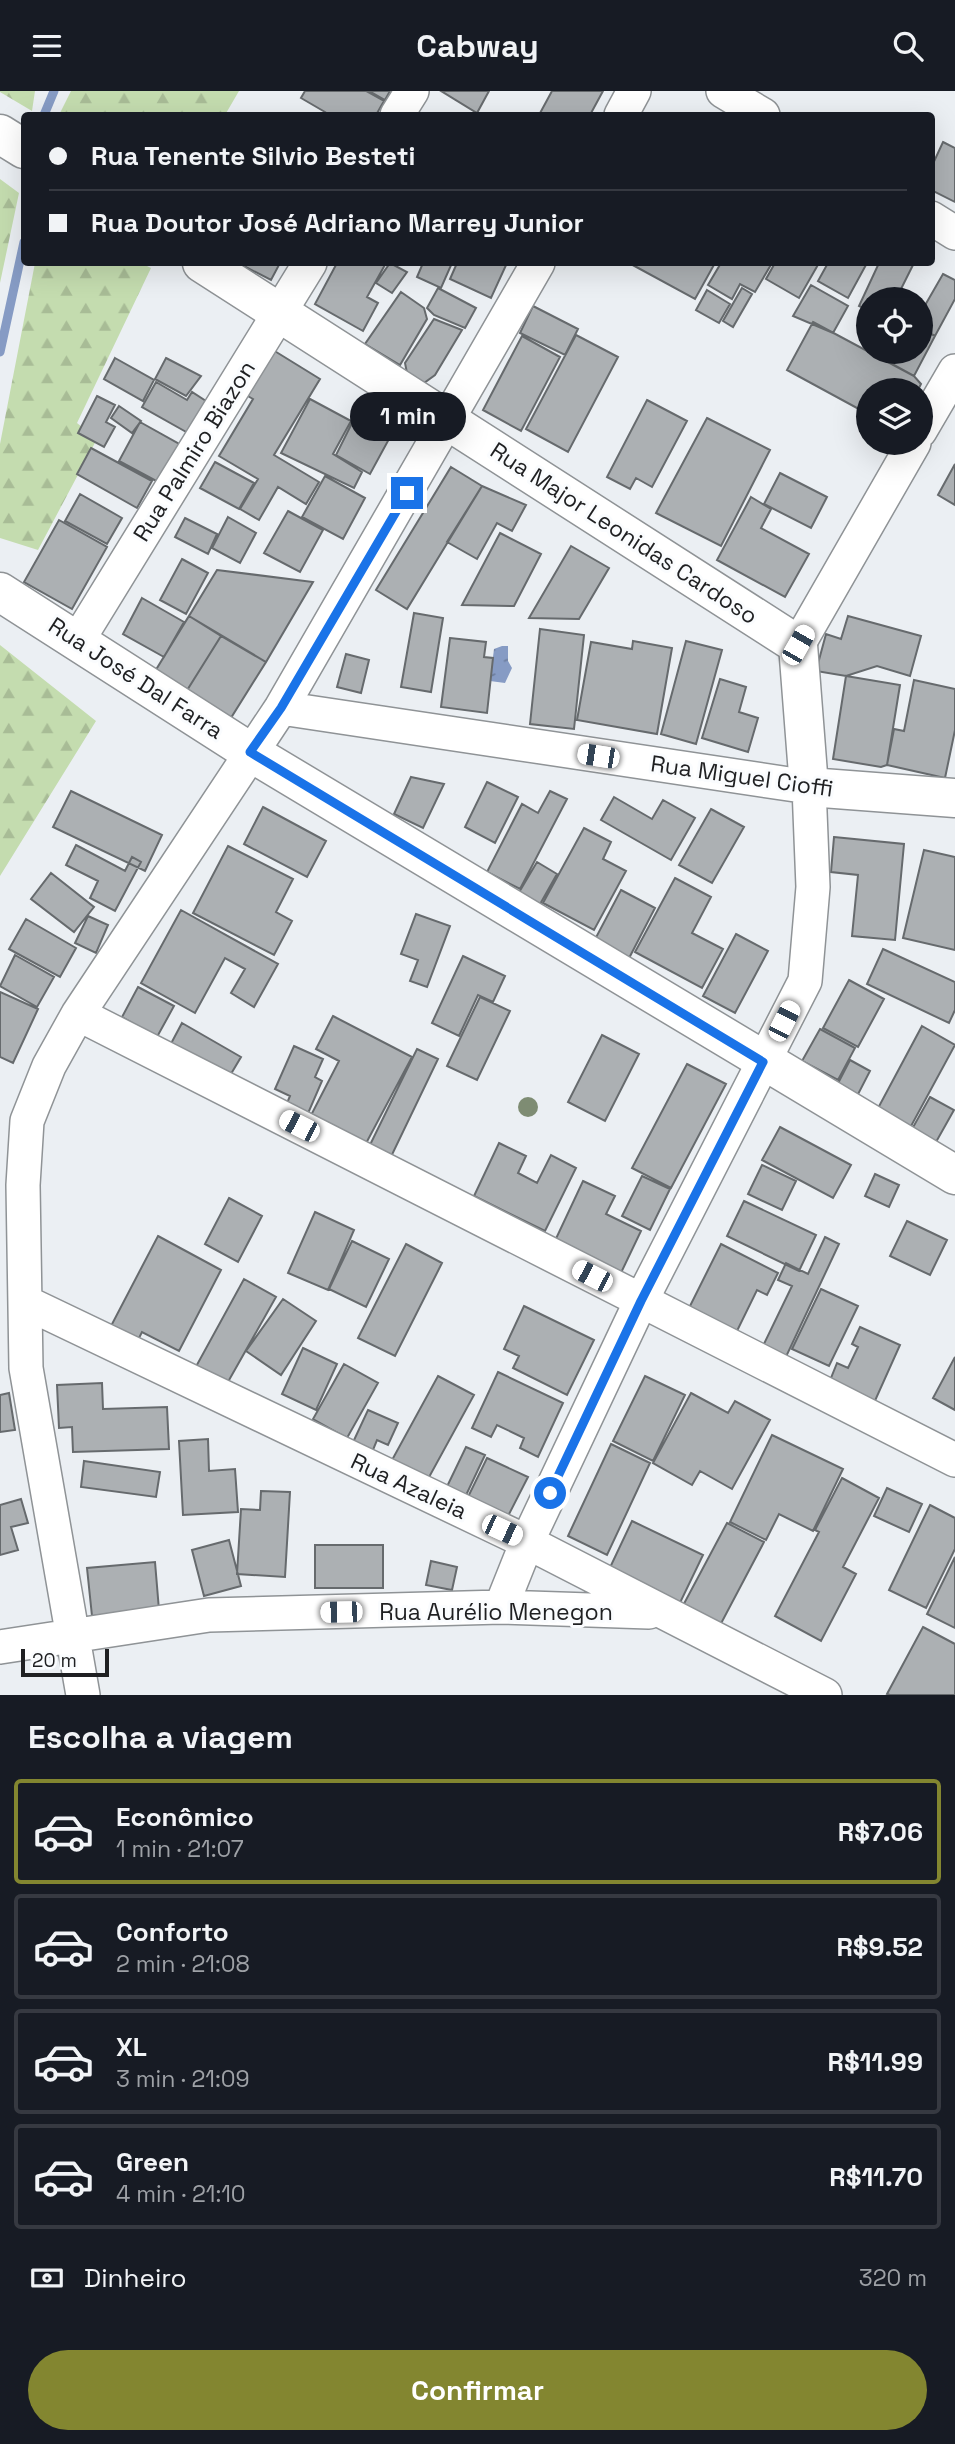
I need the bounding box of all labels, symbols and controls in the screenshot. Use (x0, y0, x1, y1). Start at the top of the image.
text: Cabway (416, 26, 539, 66)
icon: menu (28, 27, 66, 65)
icon: search (889, 27, 927, 65)
text: Rua Tenente Silvio Besteti (91, 139, 415, 173)
text: Rua Doutor José Adriano Marrey Junior (91, 206, 584, 240)
map controls (856, 287, 933, 455)
button: locate (856, 287, 933, 364)
street label: Rua Palmiro Biazon (126, 355, 262, 547)
button: layers (856, 378, 933, 455)
callout: 1 min (349, 391, 465, 441)
text: 1 min (380, 401, 436, 431)
street label: Rua Major Leonidas Cardoso (485, 435, 763, 631)
route end (391, 477, 423, 509)
street label: Rua José Dal Farra (43, 610, 229, 746)
car (779, 622, 818, 668)
car (576, 742, 621, 770)
street label: Rua Miguel Cioffi (649, 748, 835, 804)
car (766, 998, 803, 1044)
car (276, 1107, 323, 1145)
car (569, 1257, 616, 1295)
street label: Rua Azaleia (346, 1446, 472, 1526)
route start (534, 1477, 566, 1509)
car (479, 1512, 526, 1548)
street label: Rua Aurélio Menegon (379, 1597, 613, 1627)
car (320, 1601, 363, 1623)
scale bar (21, 1646, 108, 1678)
text: 20 m (32, 1648, 77, 1673)
text: Escolha a viagem (28, 1717, 293, 1757)
icon: car (32, 1800, 95, 1863)
text: Econômico (116, 1800, 254, 1834)
text: R$7.06 (838, 1815, 923, 1849)
text: 1 min · 21:07 (116, 1834, 244, 1864)
icon: car (32, 1915, 95, 1978)
text: Conforto (116, 1915, 229, 1949)
text: R$9.52 (836, 1930, 923, 1964)
text: 2 min · 21:08 (116, 1949, 250, 1979)
icon: car (32, 2030, 95, 2093)
text: XL (116, 2030, 147, 2064)
text: R$11.99 (827, 2045, 923, 2079)
text: 3 min · 21:09 (116, 2064, 250, 2094)
icon: car (32, 2145, 95, 2208)
text: Green (116, 2145, 189, 2179)
text: R$11.70 (829, 2160, 923, 2194)
text: 4 min · 21:10 (116, 2179, 246, 2209)
icon: cash (28, 2259, 66, 2297)
text: Dinheiro (84, 2261, 187, 2295)
text: 320 m (859, 2263, 927, 2293)
button: Confirmar (28, 2350, 927, 2430)

